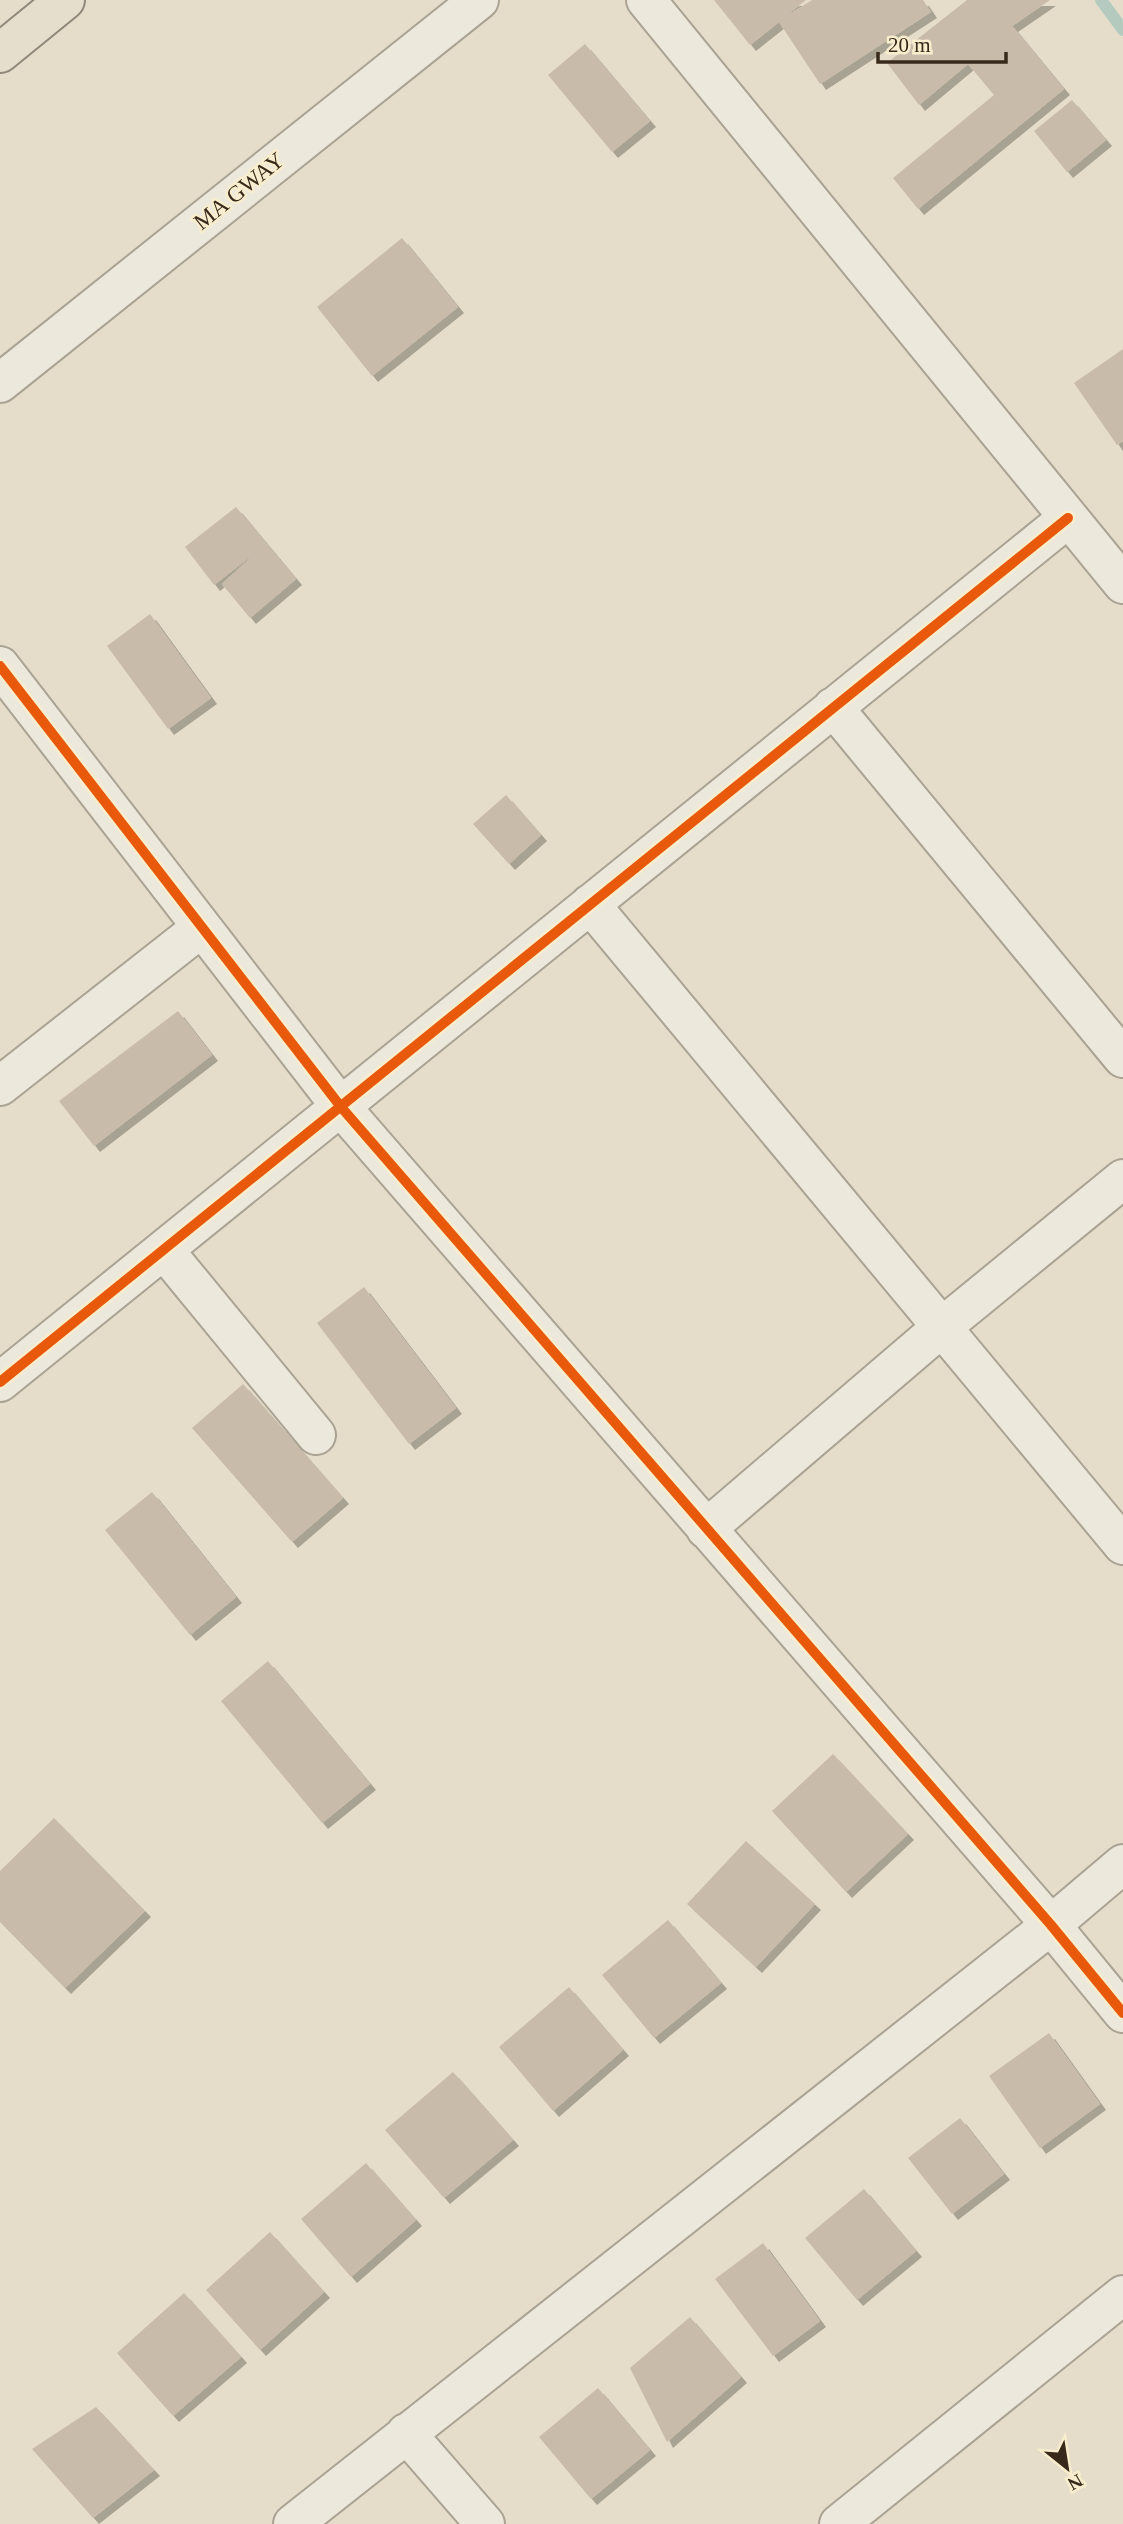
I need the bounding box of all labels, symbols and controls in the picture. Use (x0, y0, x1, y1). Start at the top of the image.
scale bar (878, 21, 1006, 65)
text: 20 m (888, 33, 931, 57)
street label: MA GWAY (189, 147, 289, 235)
north arrow (1032, 2433, 1102, 2503)
text: N (1064, 2470, 1086, 2495)

